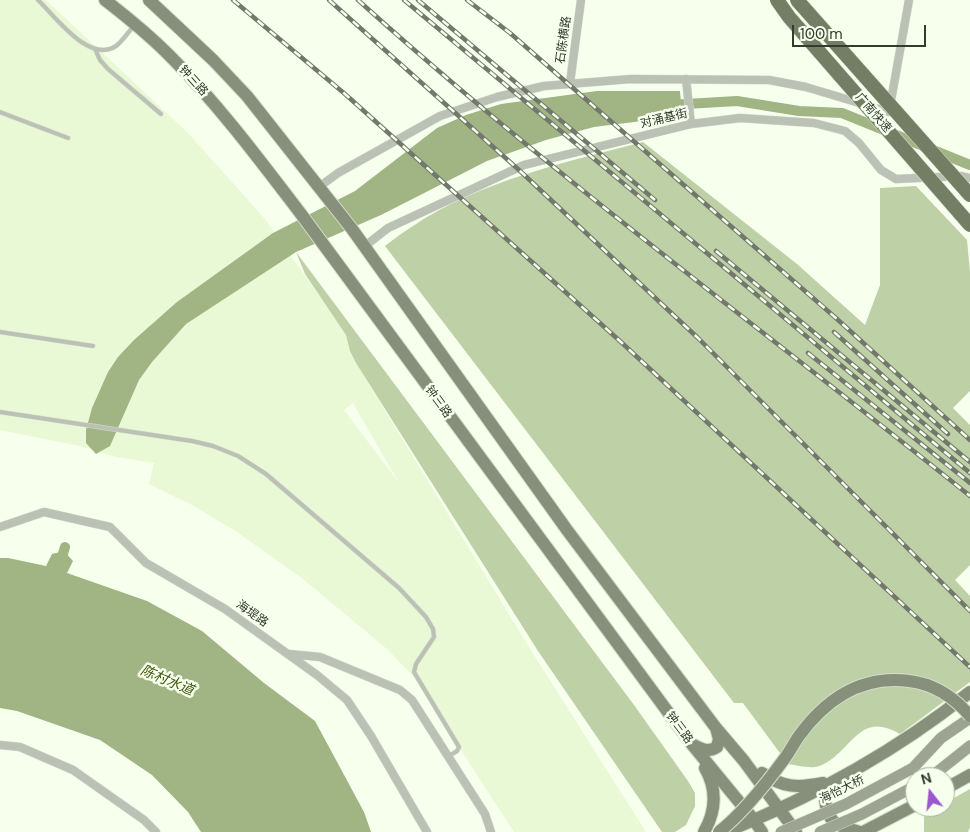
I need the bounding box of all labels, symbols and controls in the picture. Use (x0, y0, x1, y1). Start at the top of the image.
street label: 石陈横路 (554, 15, 574, 65)
scale bar (795, 15, 929, 47)
text: 100 m (800, 24, 843, 44)
street label: 钟三路 (176, 63, 210, 99)
street label: 广南快速 (852, 90, 894, 136)
street label: 对涌基街 (639, 107, 689, 131)
street label: 钟三路 (422, 383, 454, 421)
street label: 海堤路 (233, 598, 271, 630)
water label: 陈村水道 (138, 662, 196, 700)
street label: 钟三路 (662, 709, 696, 747)
north arrow (905, 767, 955, 817)
text: N (919, 768, 934, 789)
street label: 海怡大桥 (817, 773, 867, 807)

